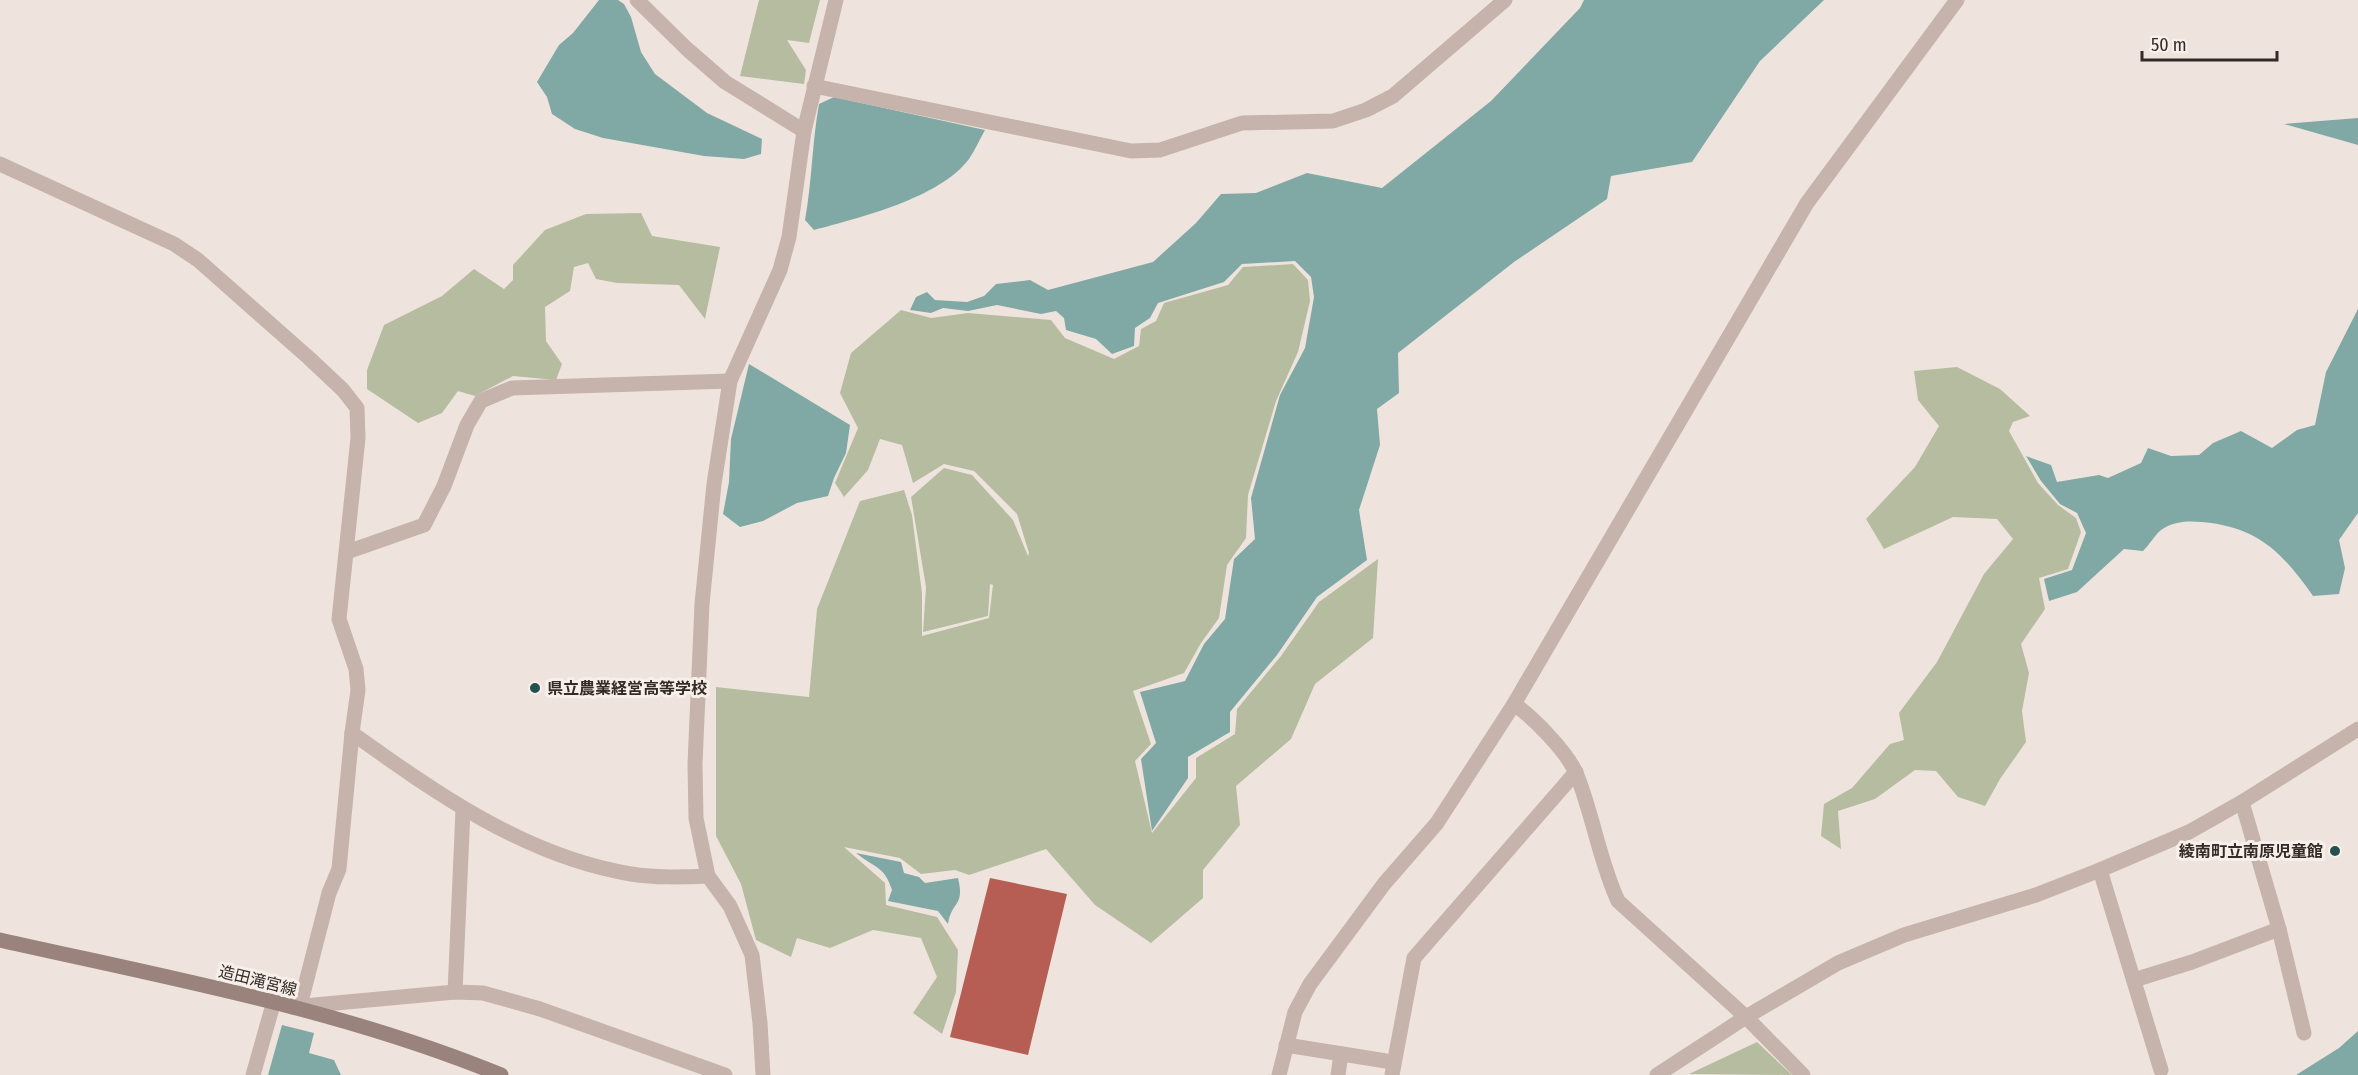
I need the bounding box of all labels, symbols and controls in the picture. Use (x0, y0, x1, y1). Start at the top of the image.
scale bar (2142, 24, 2277, 62)
text: 50 m (2151, 34, 2187, 56)
place label: 県立農業経営高等学校 (547, 679, 707, 698)
marker: 県立農業経営高等学校 (528, 681, 542, 695)
place label: 綾南町立南原児童館 (2179, 842, 2323, 861)
marker: 綾南町立南原児童館 (2328, 844, 2342, 858)
street label: 造田滝宮線 (217, 962, 299, 999)

